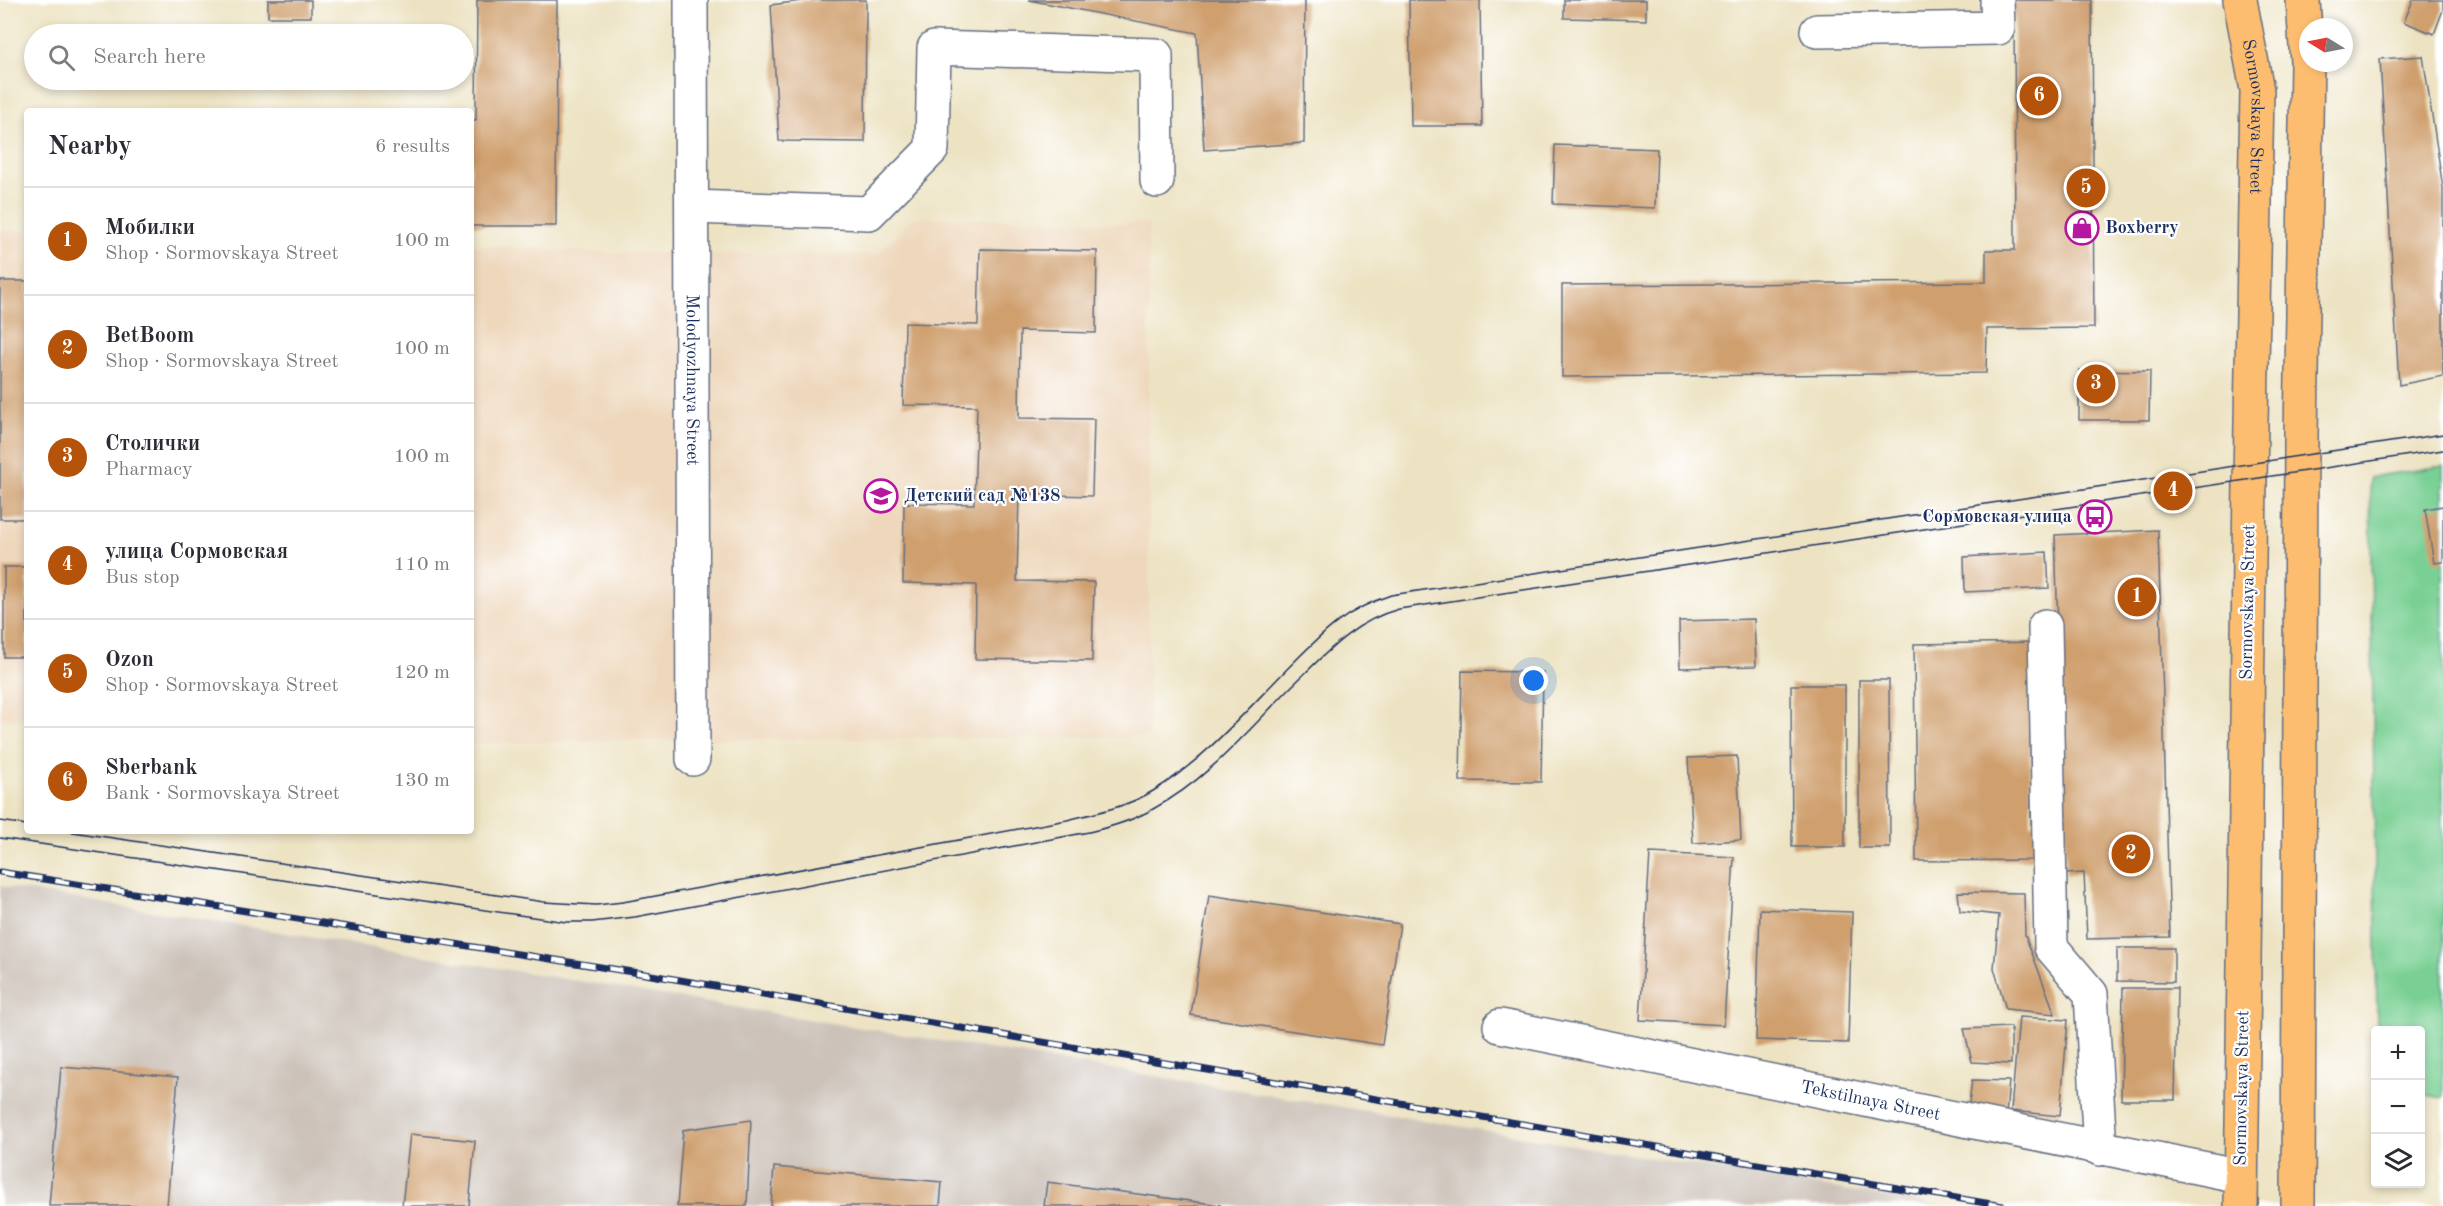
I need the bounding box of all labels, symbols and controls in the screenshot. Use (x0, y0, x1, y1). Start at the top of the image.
north arrow (2299, 18, 2353, 72)
search box (24, 24, 474, 90)
street label: Sormovskaya Street (2239, 38, 2266, 195)
icon: search (45, 41, 78, 74)
text: Search here (93, 46, 206, 68)
pin: 6 (2020, 74, 2058, 118)
text: Nearby (48, 134, 132, 160)
text: 6 results (375, 137, 450, 157)
pin: 5 (2066, 166, 2106, 210)
shop icon: Boxberry (2064, 210, 2100, 246)
text: Мобилки (105, 217, 195, 239)
place label: Boxberry (2105, 219, 2179, 237)
text: 1 (62, 231, 73, 251)
text: 100 m (394, 231, 450, 251)
text: Shop · Sormovskaya Street (105, 244, 339, 264)
street label: Molodyozhnaya Street (683, 294, 701, 466)
text: BetBoom (105, 325, 194, 347)
text: 2 (62, 339, 73, 359)
text: 100 m (394, 339, 450, 359)
text: Shop · Sormovskaya Street (105, 352, 339, 372)
pin: 3 (2076, 362, 2116, 406)
text: Столички (105, 433, 200, 455)
text: 3 (62, 447, 73, 467)
text: 100 m (394, 447, 450, 467)
text: Pharmacy (105, 460, 193, 480)
pin: 4 (2154, 468, 2192, 514)
school or university icon: Детский сад №138 (863, 478, 899, 514)
place label: Детский сад №138 (904, 487, 1061, 505)
bus stop icon: Сормовская улица (2077, 499, 2113, 535)
place label: Сормовская улица (1922, 508, 2072, 526)
street label: Sormovskaya Street (2238, 524, 2258, 680)
text: улица Сормовская (105, 541, 288, 563)
text: 4 (62, 555, 73, 575)
text: 110 m (394, 555, 450, 575)
text: Bus stop (105, 568, 180, 588)
pin: 1 (2118, 574, 2156, 620)
text: Ozon (105, 649, 154, 671)
text: 5 (62, 663, 73, 683)
text: 120 m (394, 663, 450, 683)
your location (1519, 666, 1548, 695)
text: Shop · Sormovskaya Street (105, 676, 339, 696)
text: Sberbank (105, 757, 198, 779)
text: 6 (62, 771, 73, 791)
text: 130 m (394, 771, 450, 791)
text: Bank · Sormovskaya Street (105, 784, 340, 804)
pin: 2 (2112, 832, 2150, 876)
street label: Sormovskaya Street (2232, 1010, 2252, 1166)
map controls (2371, 1026, 2425, 1188)
button: + (2371, 1026, 2425, 1080)
street label: Tekstilnaya Street (1799, 1078, 1942, 1124)
button: − (2371, 1080, 2425, 1134)
button: layers (2371, 1134, 2425, 1188)

